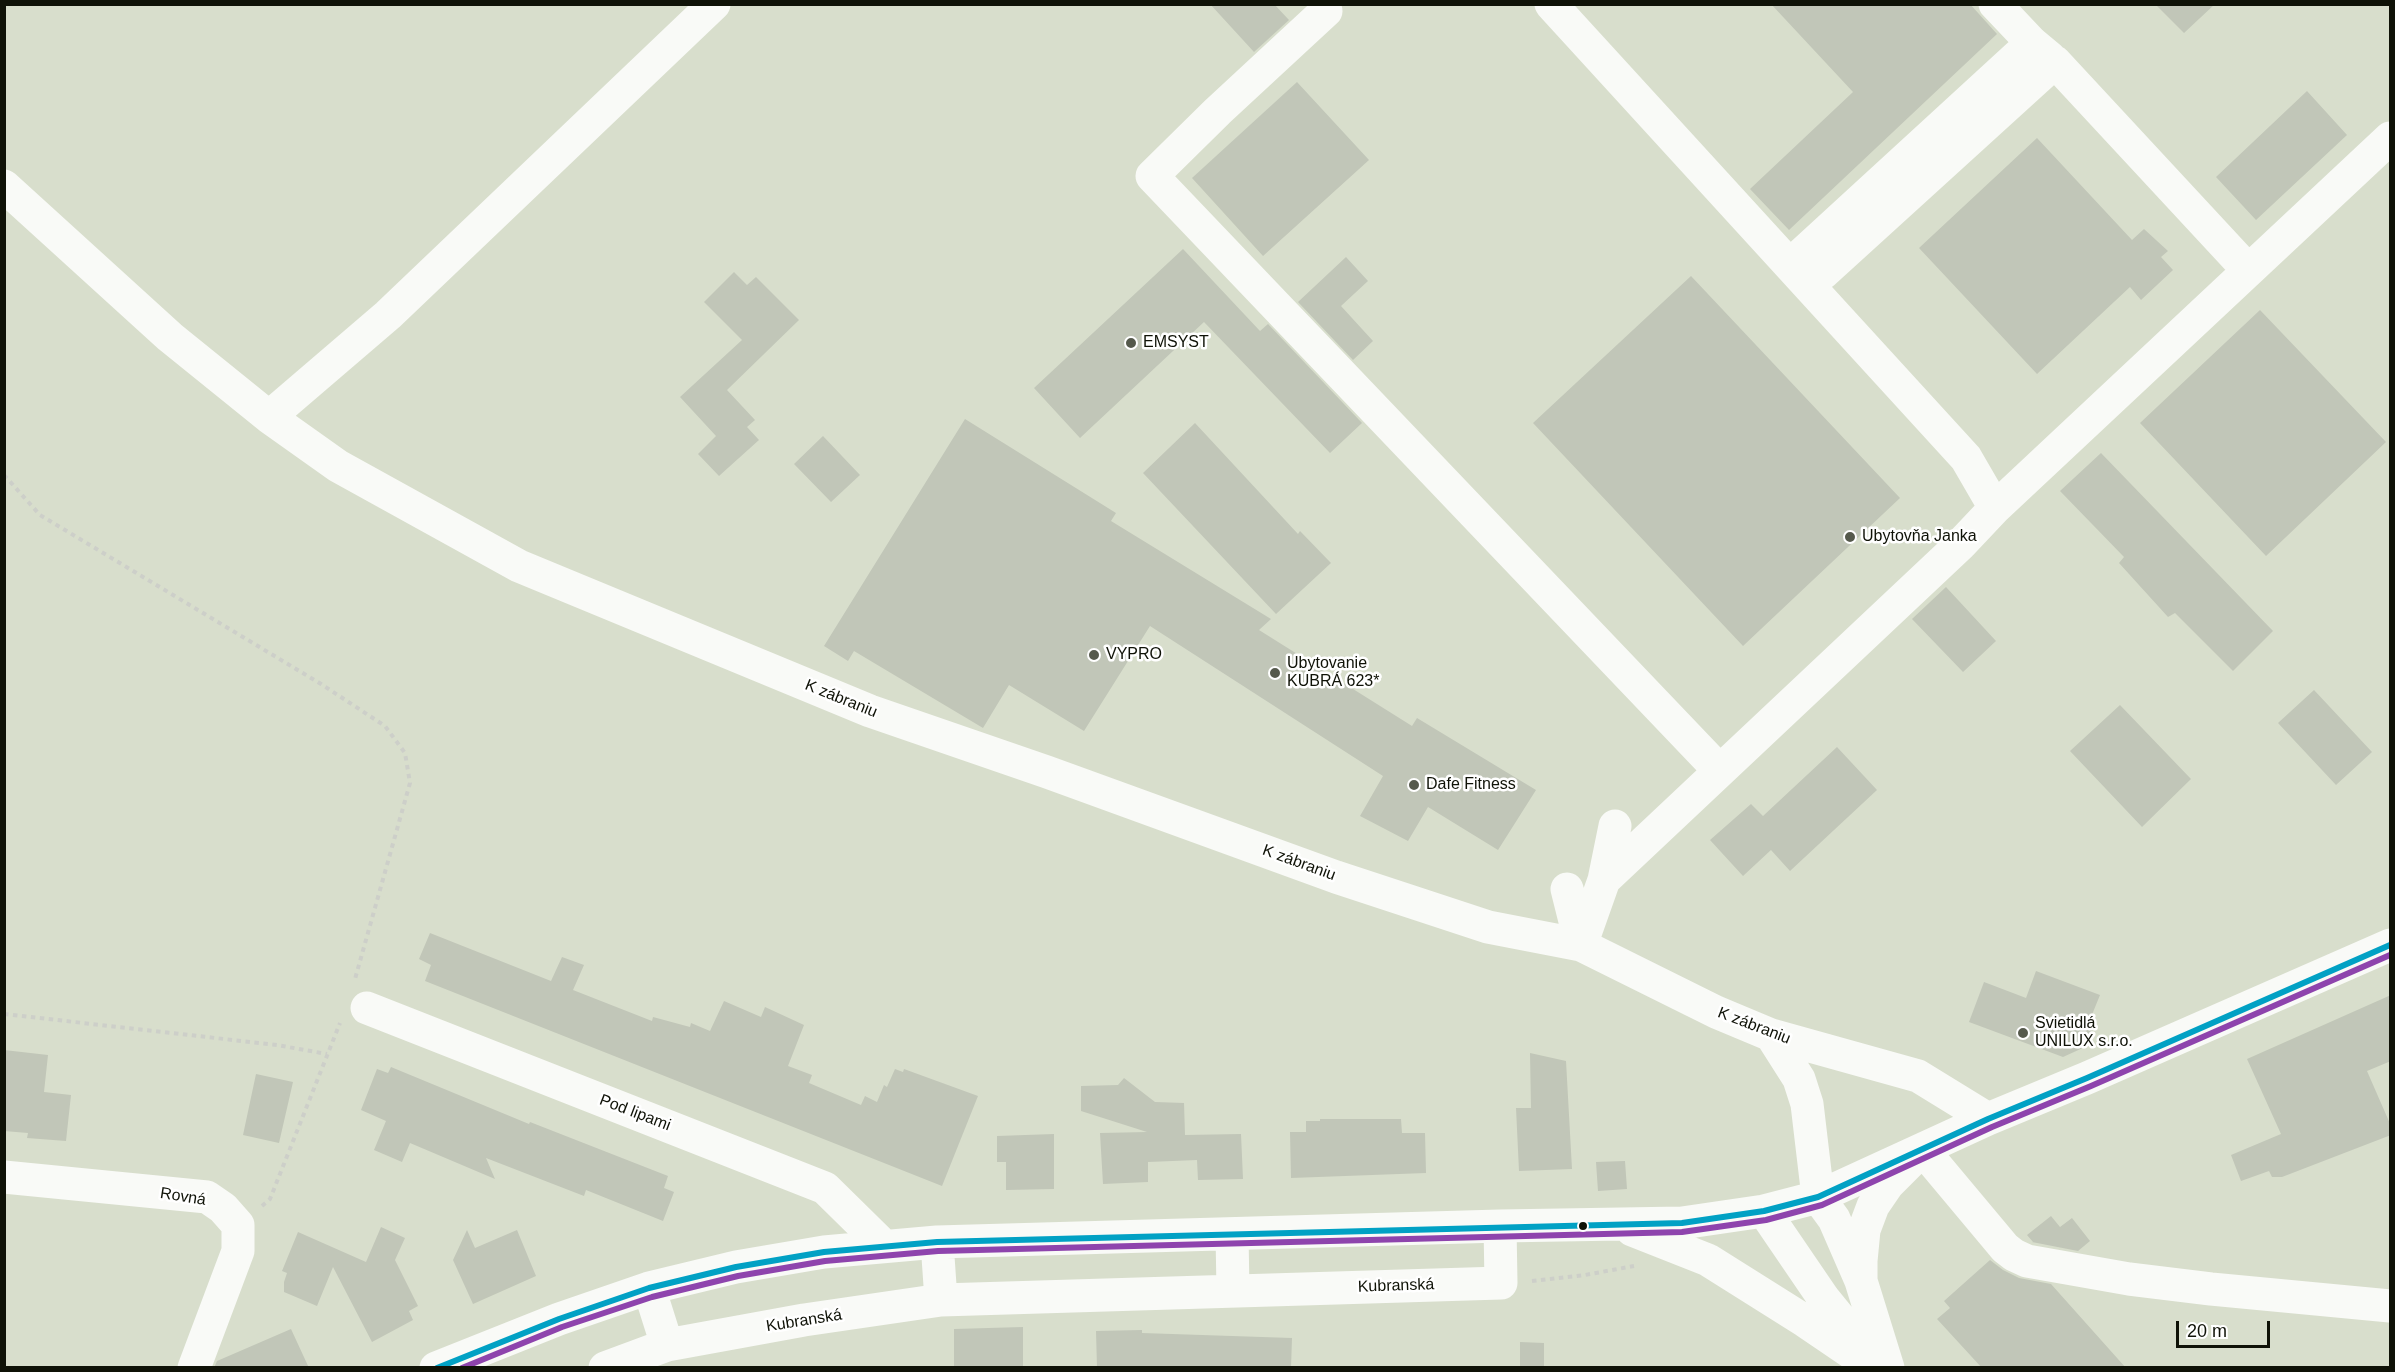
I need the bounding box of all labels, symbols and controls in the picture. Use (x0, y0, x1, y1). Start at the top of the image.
place label: EMSYST (1143, 333, 1209, 353)
marker: EMSYST (1124, 336, 1138, 350)
place label: Ubytovňa Janka (1862, 527, 1977, 547)
marker: Ubytovňa Janka (1843, 530, 1857, 544)
place label: VYPRO (1106, 645, 1162, 665)
marker: VYPRO (1087, 648, 1101, 662)
place label: Ubytovanie KUBRÁ 623* (1287, 654, 1379, 692)
marker: Ubytovanie KUBRÁ 623* (1268, 666, 1282, 680)
street label: K zábraniu (802, 676, 880, 722)
place label: Dafe Fitness (1426, 775, 1516, 795)
marker: Dafe Fitness (1407, 778, 1421, 792)
street label: K zábraniu (1260, 841, 1338, 885)
street label: K zábraniu (1715, 1003, 1793, 1049)
place label: Svietidlá UNILUX s.r.o. (2035, 1014, 2133, 1052)
marker: Svietidlá UNILUX s.r.o. (2016, 1026, 2030, 1040)
street label: Pod lipami (597, 1091, 673, 1135)
street label: Rovná (159, 1184, 207, 1210)
unlabelled marker (1577, 1220, 1589, 1232)
street label: Kubranská (1357, 1275, 1435, 1297)
street label: Kubranská (765, 1306, 843, 1336)
scale bar (2179, 1309, 2274, 1347)
text: 20 m (2187, 1321, 2227, 1341)

